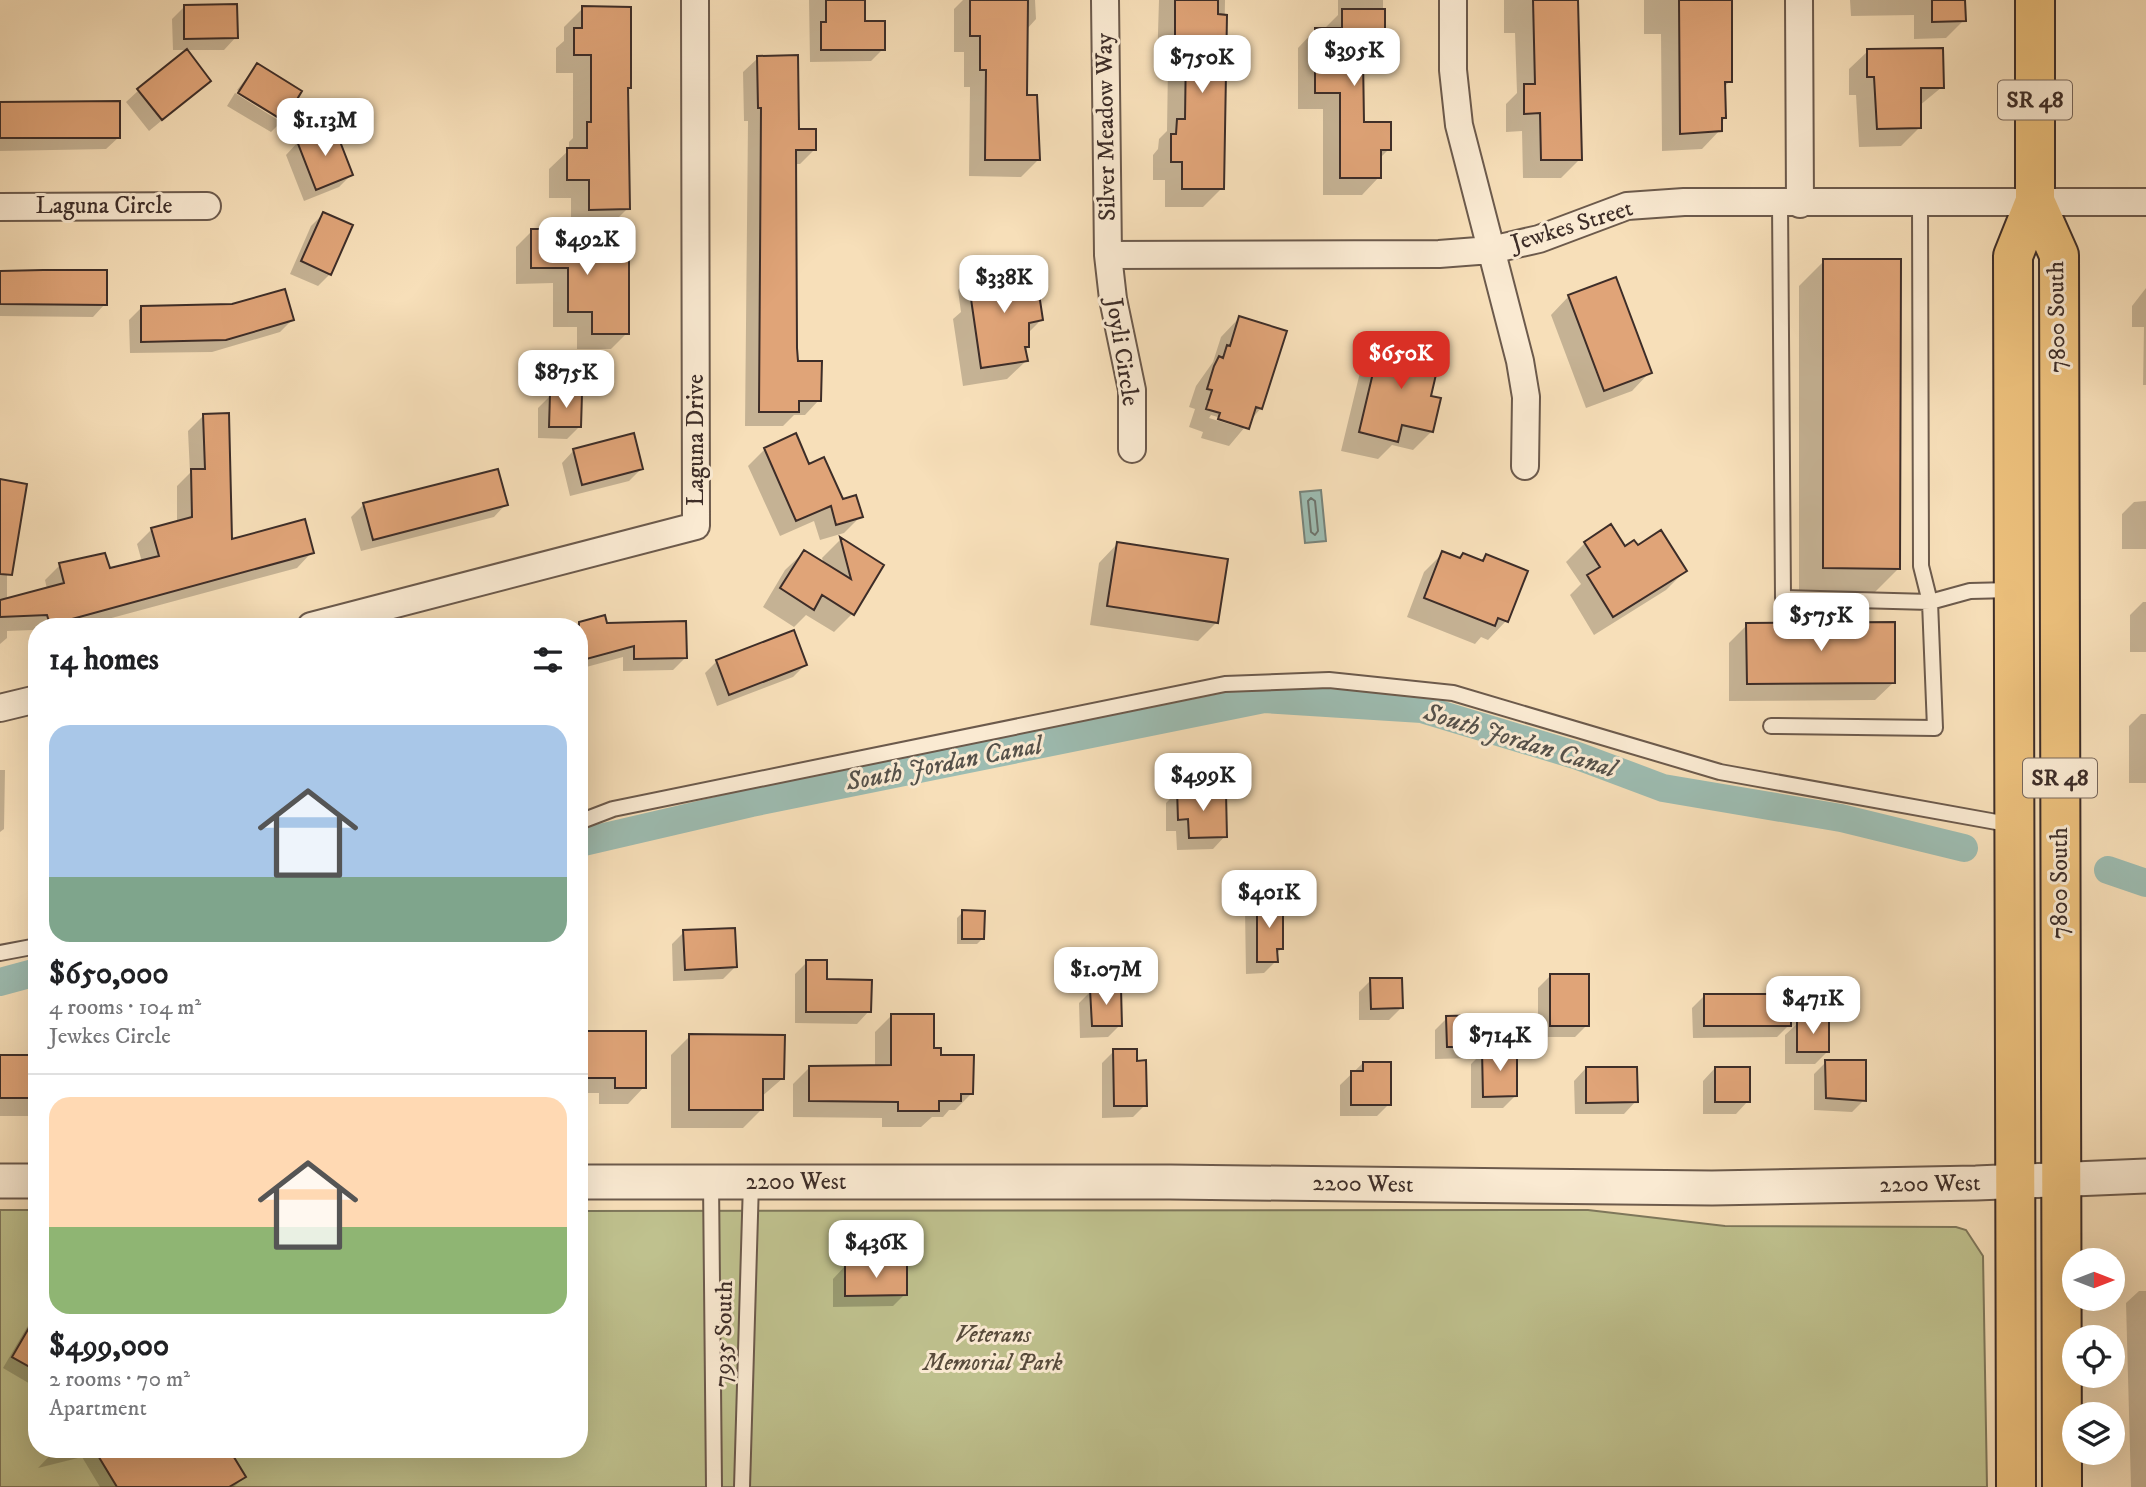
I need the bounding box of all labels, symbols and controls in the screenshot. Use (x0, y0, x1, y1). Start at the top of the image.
pin: $395K (1305, 28, 1403, 88)
street label: Silver Meadow Way (1089, 32, 1123, 221)
pin: $750K (1153, 36, 1251, 95)
text: $395K (1324, 36, 1384, 65)
text: $750K (1170, 43, 1234, 72)
road number: SR 48 (1998, 80, 2072, 120)
pin: $1.13M (268, 99, 382, 158)
text: $1.13M (293, 106, 357, 135)
street label: Laguna Circle (36, 191, 173, 221)
street label: Jewkes Street (1506, 193, 1637, 259)
pin: $492K (538, 218, 636, 277)
text: $492K (555, 225, 619, 254)
pin: $338K (955, 256, 1053, 315)
street label: 7800 South (2041, 260, 2073, 373)
text: $338K (975, 263, 1033, 292)
street label: Joyli Circle (1098, 294, 1145, 408)
pin: $650K (1352, 332, 1450, 391)
text: $650K (1369, 339, 1433, 368)
pin: $875K (517, 350, 615, 410)
text: $875K (534, 358, 598, 387)
street label: Laguna Drive (681, 374, 711, 506)
pin: $575K (1772, 594, 1870, 653)
text: $575K (1789, 601, 1853, 630)
icon: filters (529, 641, 567, 679)
text: 14 homes (49, 642, 159, 679)
water label: South Jordan Canal (1419, 696, 1623, 787)
water label: South Jordan Canal (842, 728, 1048, 799)
pin: $499K (1154, 754, 1252, 813)
road number: SR 48 (2023, 758, 2097, 798)
text: $499K (1171, 761, 1235, 790)
icon: home (245, 770, 371, 896)
street label: 7800 South (2045, 827, 2075, 939)
pin: $401K (1220, 870, 1318, 930)
text: $401K (1238, 878, 1300, 907)
pin: $1.07M (1049, 948, 1163, 1007)
text: $1.07M (1070, 955, 1142, 984)
text: $650,000 (49, 956, 169, 993)
pin: $471K (1764, 976, 1862, 1036)
text: $471K (1782, 984, 1844, 1013)
text: 4 rooms · 104 m² (49, 993, 201, 1022)
pin: $714K (1451, 1014, 1549, 1073)
text: $714K (1469, 1021, 1531, 1050)
text: Jewkes Circle (49, 1022, 171, 1051)
icon: home (245, 1142, 371, 1268)
street label: 2200 West (745, 1167, 847, 1197)
street label: 2200 West (1312, 1168, 1414, 1200)
street label: 2200 West (1879, 1168, 1981, 1200)
pin: $436K (827, 1220, 925, 1280)
text: $436K (845, 1228, 907, 1257)
north arrow (2062, 1248, 2124, 1311)
map controls (2062, 1248, 2125, 1465)
street label: 7935 South (708, 1280, 740, 1388)
park label: Veterans Memorial Park (921, 1320, 1063, 1378)
button: locate (2062, 1325, 2125, 1388)
text: $499,000 (49, 1328, 169, 1365)
text: 2 rooms · 70 m² (49, 1365, 190, 1394)
text: Apartment (49, 1394, 147, 1423)
button: layers (2062, 1402, 2125, 1465)

